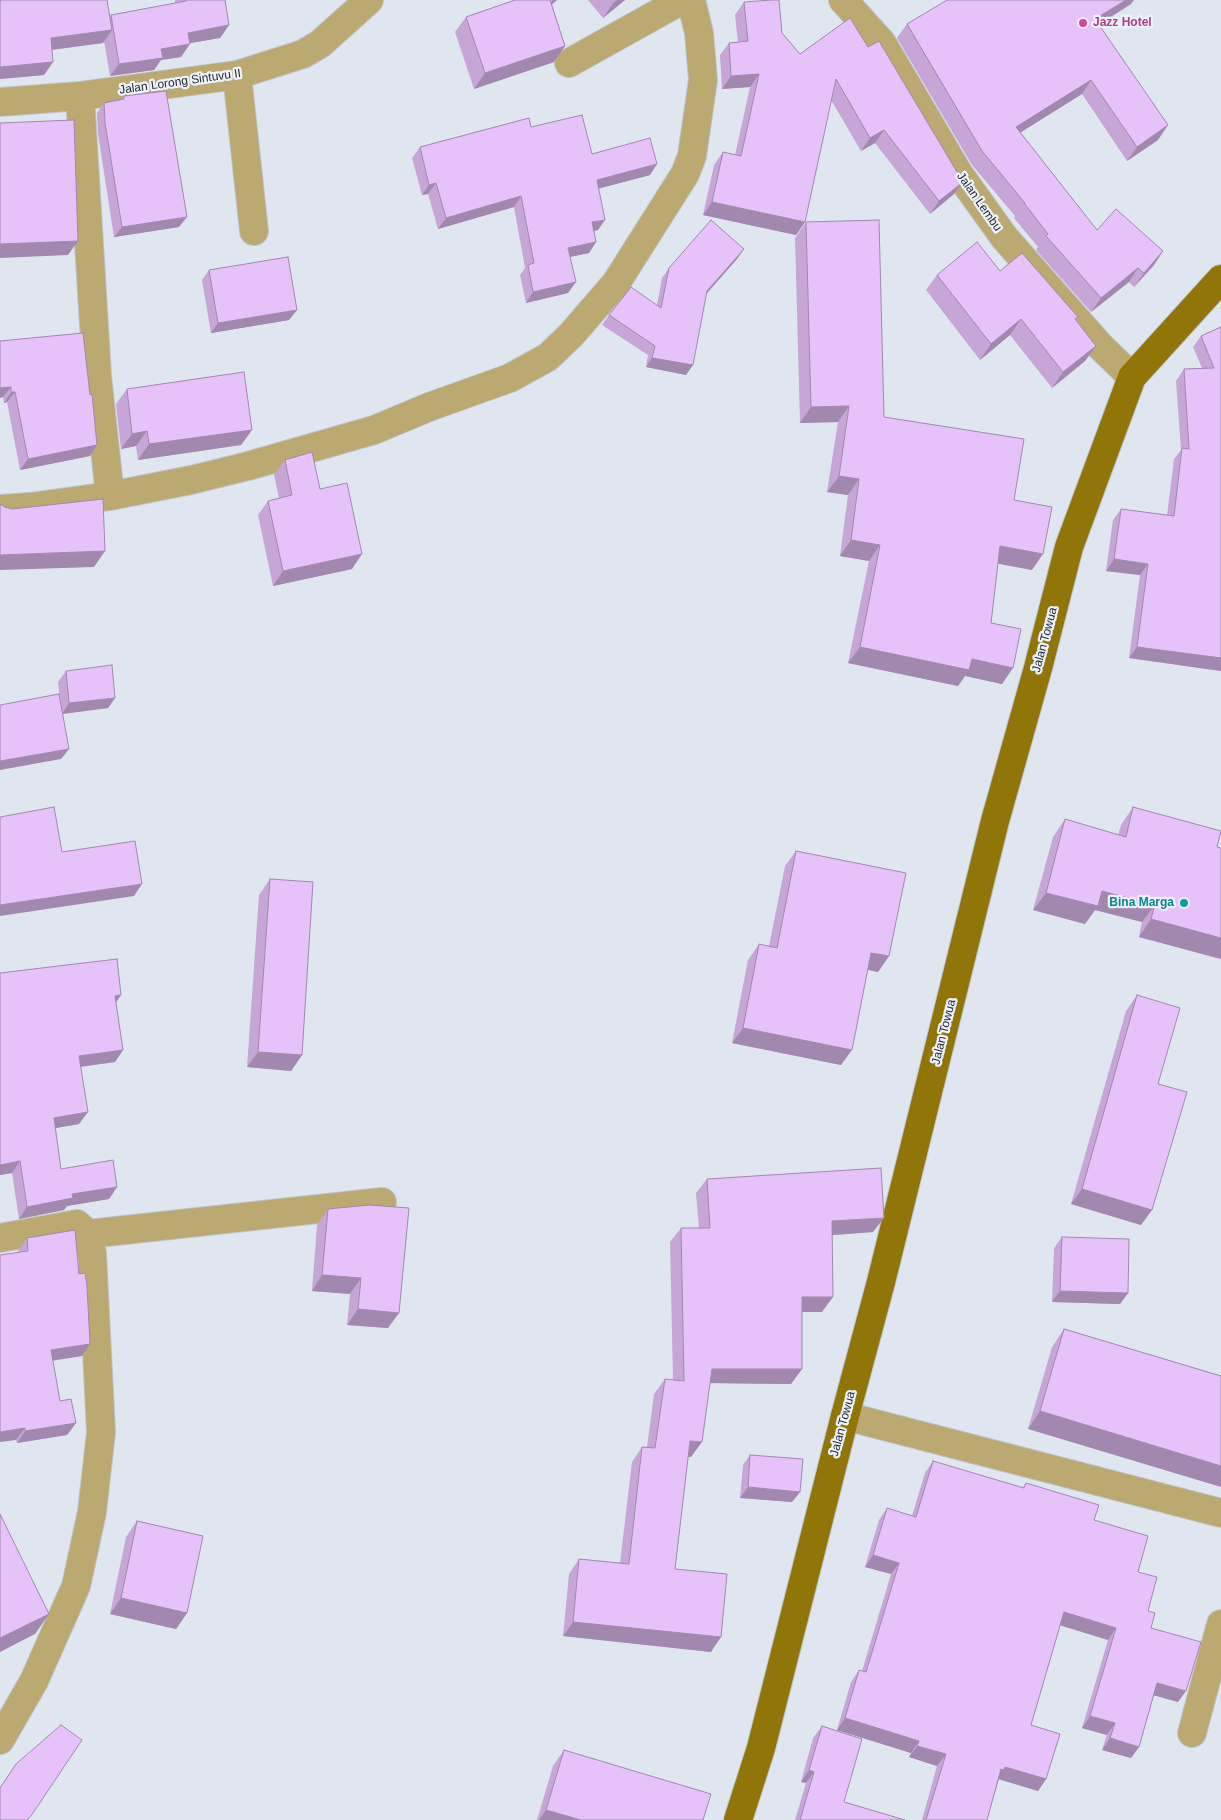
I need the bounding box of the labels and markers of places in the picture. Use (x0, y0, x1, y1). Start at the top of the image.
place label: Jazz Hotel (1093, 16, 1152, 30)
marker: Jazz Hotel (1077, 17, 1089, 29)
place label: Bina Marga (1109, 896, 1174, 910)
marker: Bina Marga (1178, 897, 1190, 909)

